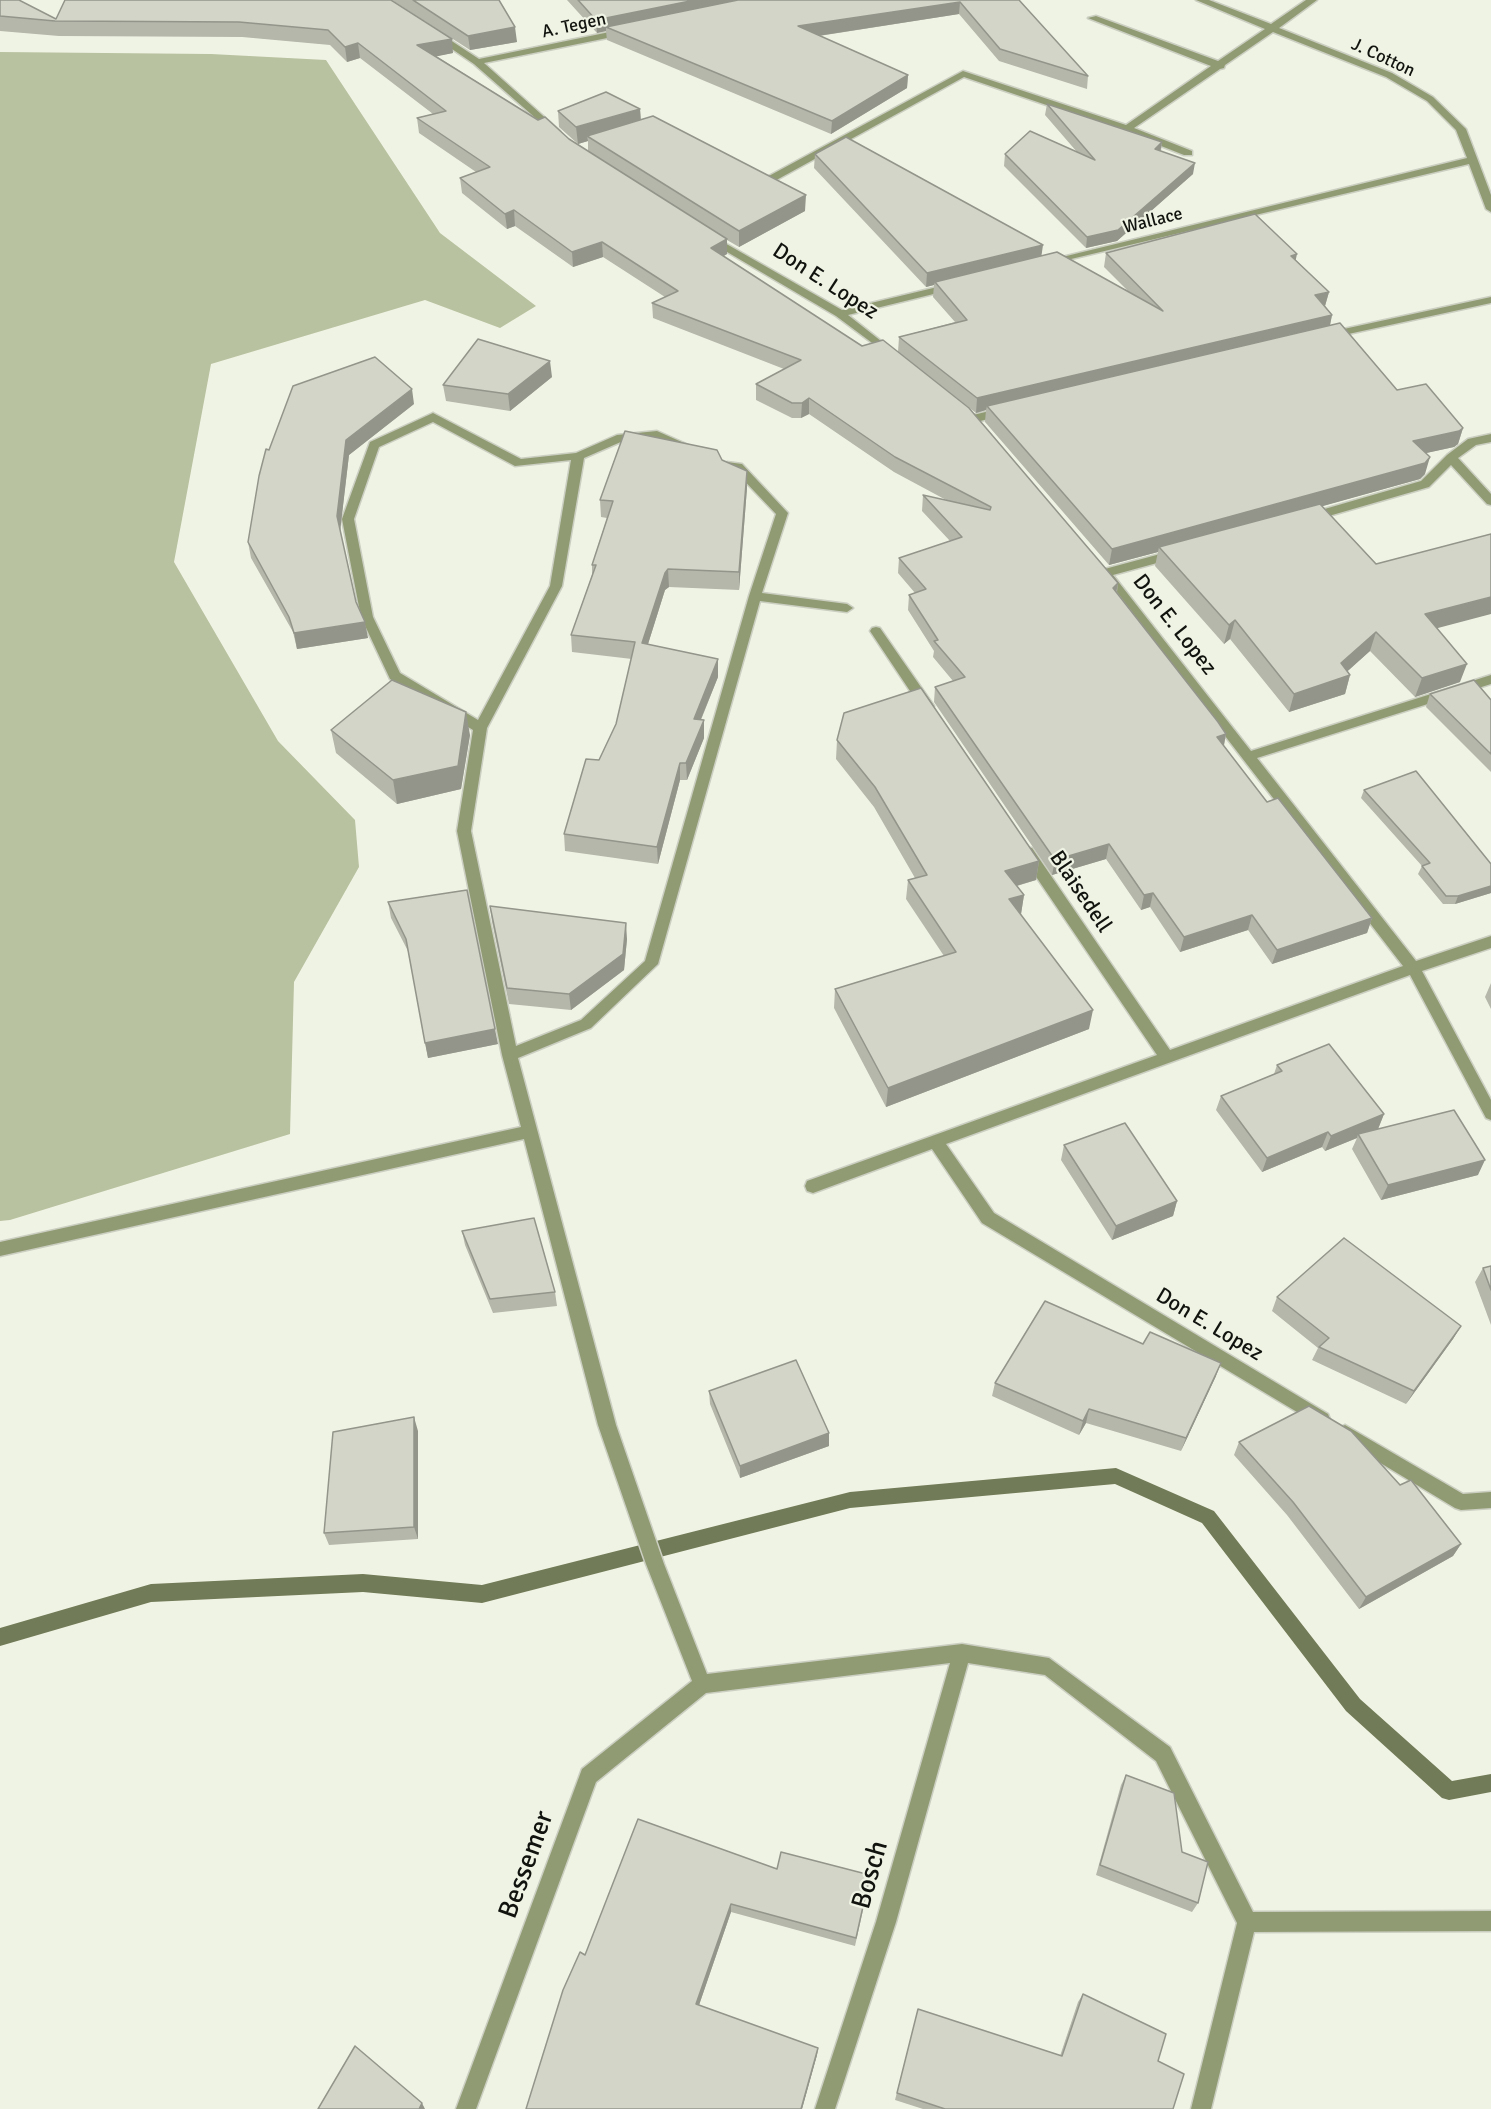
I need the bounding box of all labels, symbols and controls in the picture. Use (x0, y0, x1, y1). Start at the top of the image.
street label: A. Tegen (540, 9, 608, 43)
street label: J. Cotton (1348, 34, 1418, 82)
street label: Wallace (1121, 203, 1185, 239)
street label: Don E. Lopez (767, 238, 883, 326)
street label: Don E. Lopez (1127, 569, 1221, 681)
street label: Blaisedell (1043, 846, 1117, 938)
street label: Don E. Lopez (1151, 1283, 1267, 1367)
street label: Bessemer (493, 1807, 561, 1923)
street label: Bosch (846, 1837, 896, 1913)

